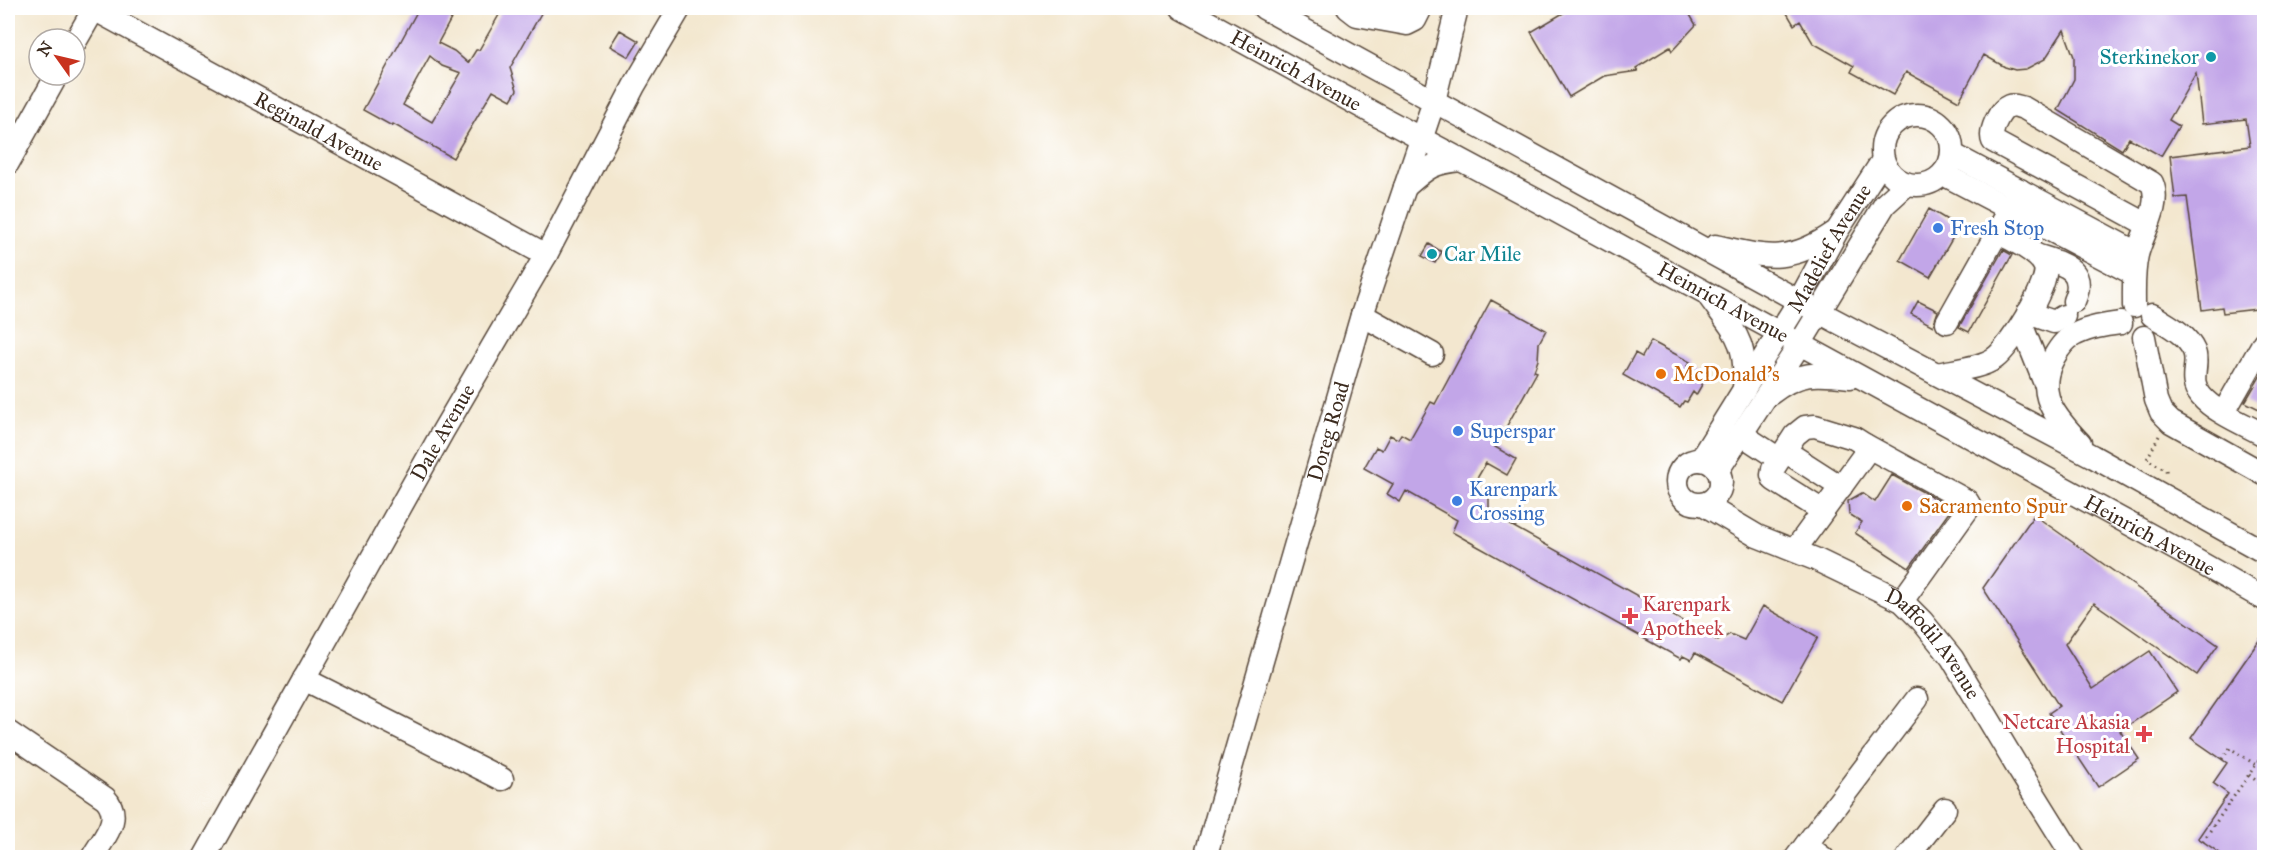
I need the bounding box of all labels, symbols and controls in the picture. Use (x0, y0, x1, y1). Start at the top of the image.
street label: Heinrich Avenue (1226, 24, 1366, 117)
north arrow (27, 27, 87, 87)
text: N (33, 38, 57, 60)
place label: Sterkinekor (2099, 44, 2199, 70)
marker: Sterkinekor (2204, 50, 2218, 64)
street label: Reginald Avenue (250, 86, 388, 177)
street label: Madelief Avenue (1782, 179, 1877, 318)
place label: Fresh Stop (1950, 215, 2044, 241)
marker: Fresh Stop (1931, 221, 1945, 235)
place label: Car Mile (1444, 241, 1522, 267)
marker: Car Mile (1425, 247, 1439, 261)
street label: Heinrich Avenue (1653, 256, 1794, 349)
place label: McDonald's (1673, 361, 1780, 387)
marker: McDonald's (1654, 367, 1668, 381)
street label: Doreg Road (1302, 378, 1355, 484)
street label: Dale Avenue (405, 379, 481, 485)
place label: Superspar (1470, 418, 1555, 444)
marker: Superspar (1451, 424, 1465, 438)
place label: Karenpark Crossing (1469, 476, 1558, 526)
street label: Heinrich Avenue (2080, 489, 2220, 582)
place label: Sacramento Spur (1919, 493, 2068, 519)
marker: Karenpark Crossing (1450, 494, 1464, 508)
marker: Sacramento Spur (1900, 499, 1914, 513)
street label: Daffodil Avenue (1881, 582, 1987, 704)
place label: Karenpark Apotheek (1641, 591, 1731, 641)
marker: Karenpark Apotheek (1623, 609, 1637, 623)
place label: Netcare Akasia Hospital (2003, 709, 2130, 759)
marker: Netcare Akasia Hospital (2135, 725, 2153, 743)

